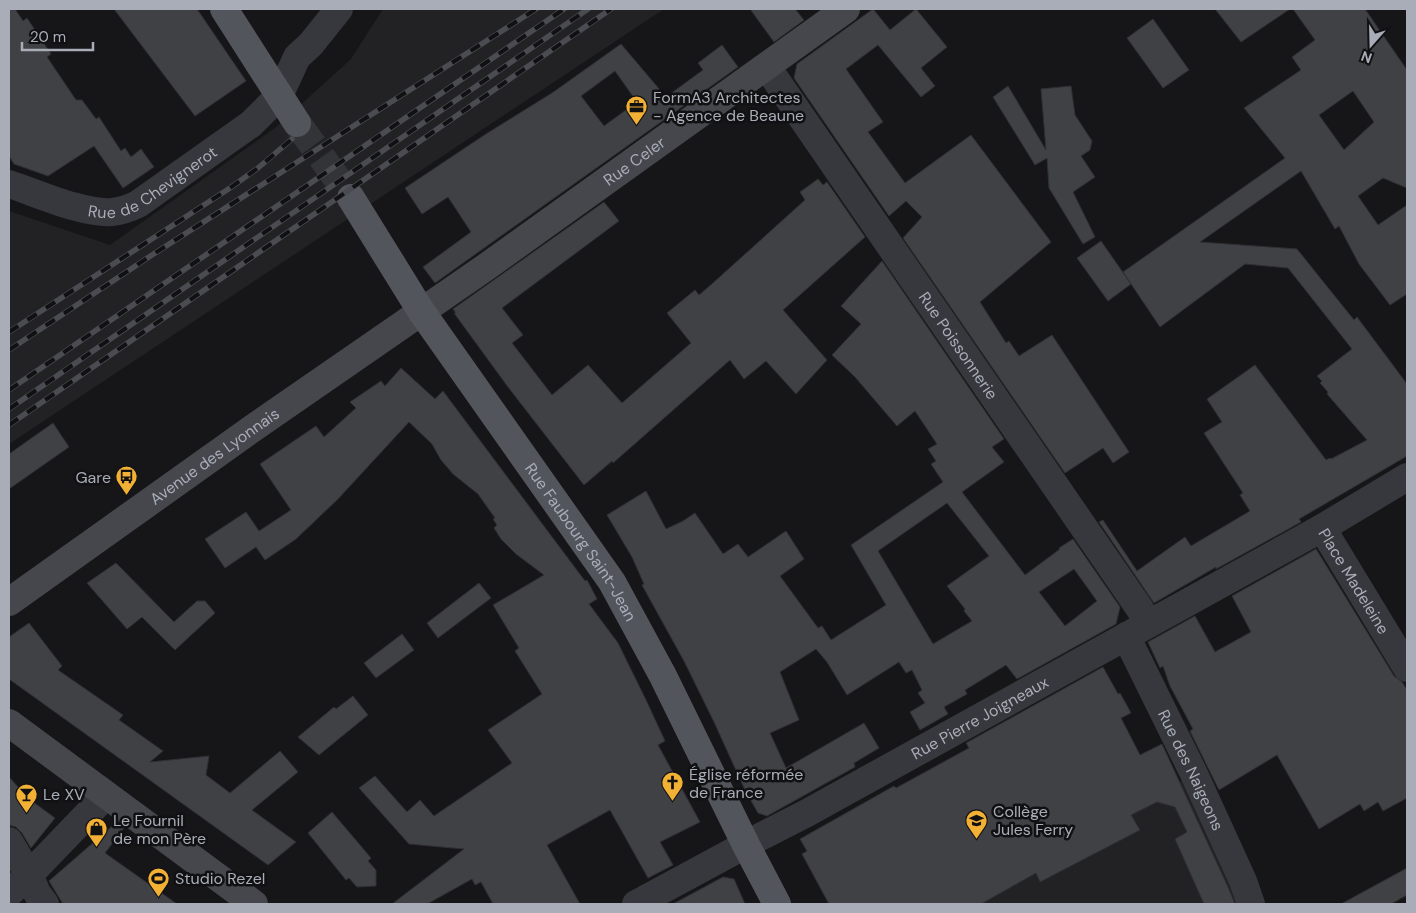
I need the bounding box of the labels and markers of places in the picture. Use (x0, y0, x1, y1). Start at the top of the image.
place label: FormA3 Architectes - Agence de Beaune (653, 87, 804, 126)
office icon: FormA3 Architectes - Agence de Beaune (625, 94, 649, 125)
bus stop icon: Gare (115, 465, 139, 496)
place label: Gare (75, 467, 111, 488)
place label: Église réformée de France (689, 764, 803, 803)
church icon: Église réformée de France (661, 771, 685, 802)
bar icon: Le XV (15, 782, 39, 813)
place label: Le XV (43, 784, 85, 805)
place label: Collège Jules Ferry (993, 801, 1073, 840)
school or university icon: Collège Jules Ferry (965, 808, 989, 839)
place label: Le Fournil de mon Père (113, 810, 206, 849)
shop icon: Le Fournil de mon Père (85, 817, 109, 848)
sports icon: Studio Rezel (147, 866, 171, 897)
place label: Studio Rezel (175, 868, 265, 889)

